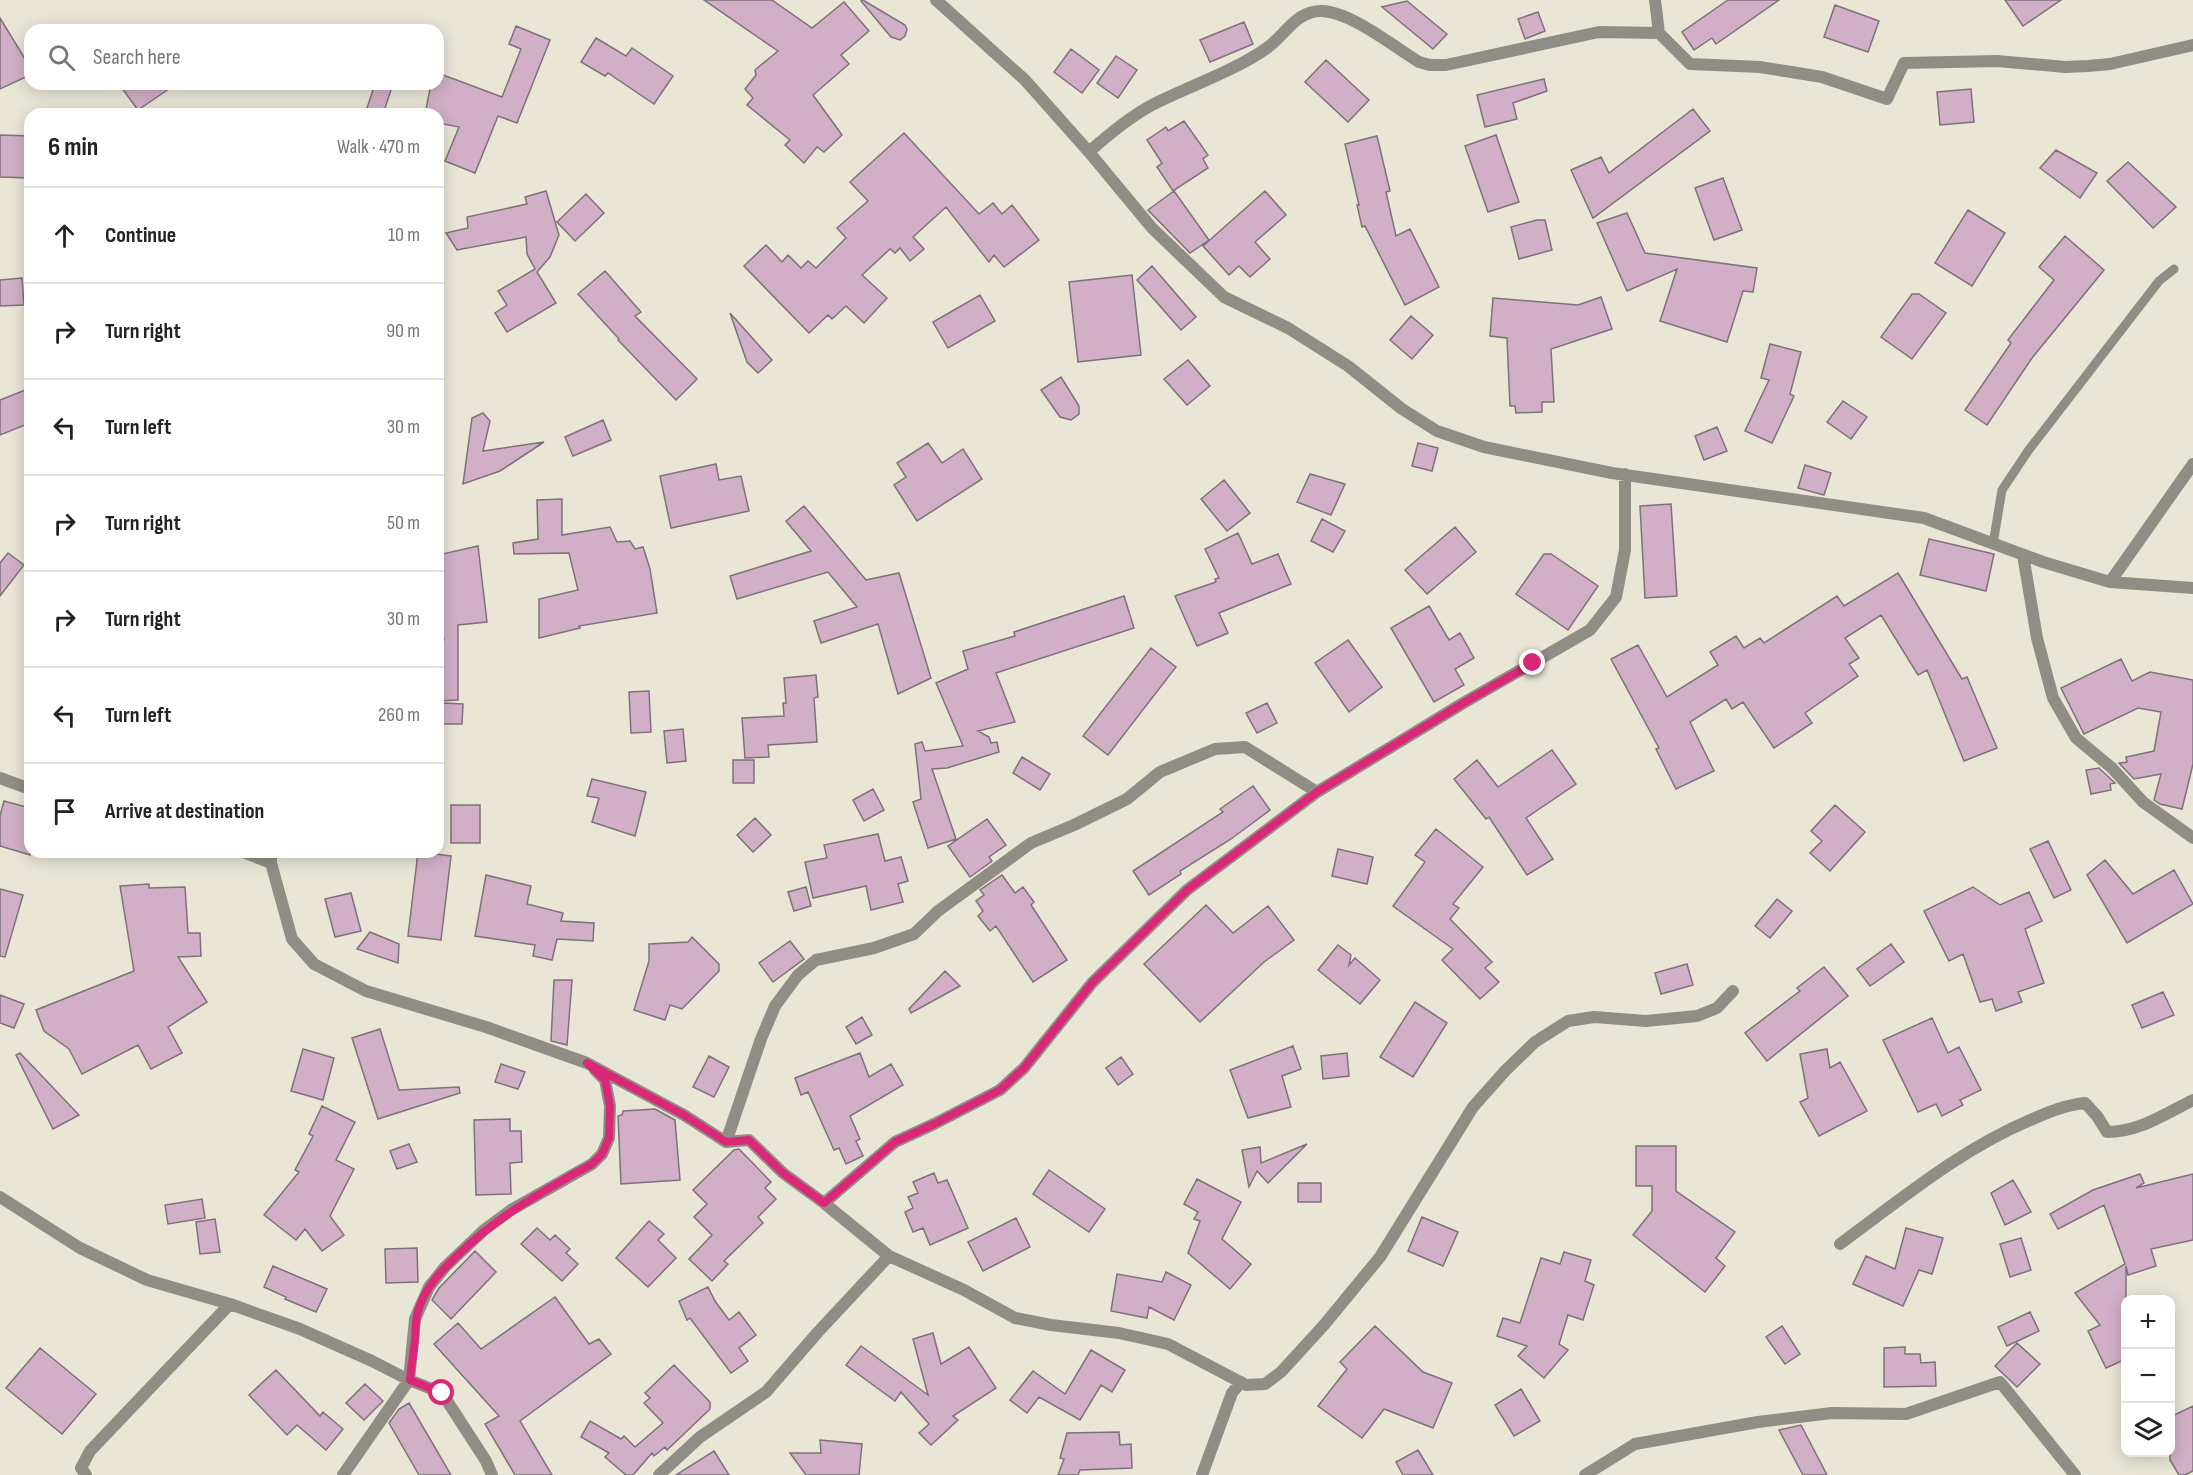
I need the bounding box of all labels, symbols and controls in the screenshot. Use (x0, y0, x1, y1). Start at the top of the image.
search box (24, 24, 444, 90)
icon: search (45, 41, 78, 74)
text: Search here (93, 44, 180, 71)
text: 6 min (48, 132, 98, 163)
text: Walk · 470 m (337, 135, 420, 159)
icon: ahead (48, 219, 81, 252)
text: Continue (105, 222, 176, 249)
text: 10 m (388, 223, 420, 247)
icon: right (48, 315, 81, 348)
text: Turn right (105, 318, 181, 345)
text: 90 m (386, 319, 420, 343)
icon: left (48, 411, 81, 444)
text: Turn left (105, 414, 171, 441)
text: 30 m (387, 415, 420, 439)
icon: right (48, 507, 81, 540)
text: Turn right (105, 510, 181, 537)
text: 50 m (387, 511, 420, 535)
icon: right (48, 603, 81, 636)
text: Turn right (105, 606, 181, 633)
text: 30 m (387, 607, 420, 631)
route end (1519, 649, 1545, 675)
icon: left (48, 699, 81, 732)
text: Turn left (105, 702, 171, 729)
text: 260 m (378, 703, 420, 727)
icon: arrive (48, 795, 81, 828)
text: Arrive at destination (105, 798, 264, 825)
map controls (2121, 1295, 2175, 1457)
button: + (2121, 1295, 2175, 1349)
button: − (2121, 1349, 2175, 1403)
route start (428, 1379, 454, 1405)
button: layers (2121, 1403, 2175, 1457)

